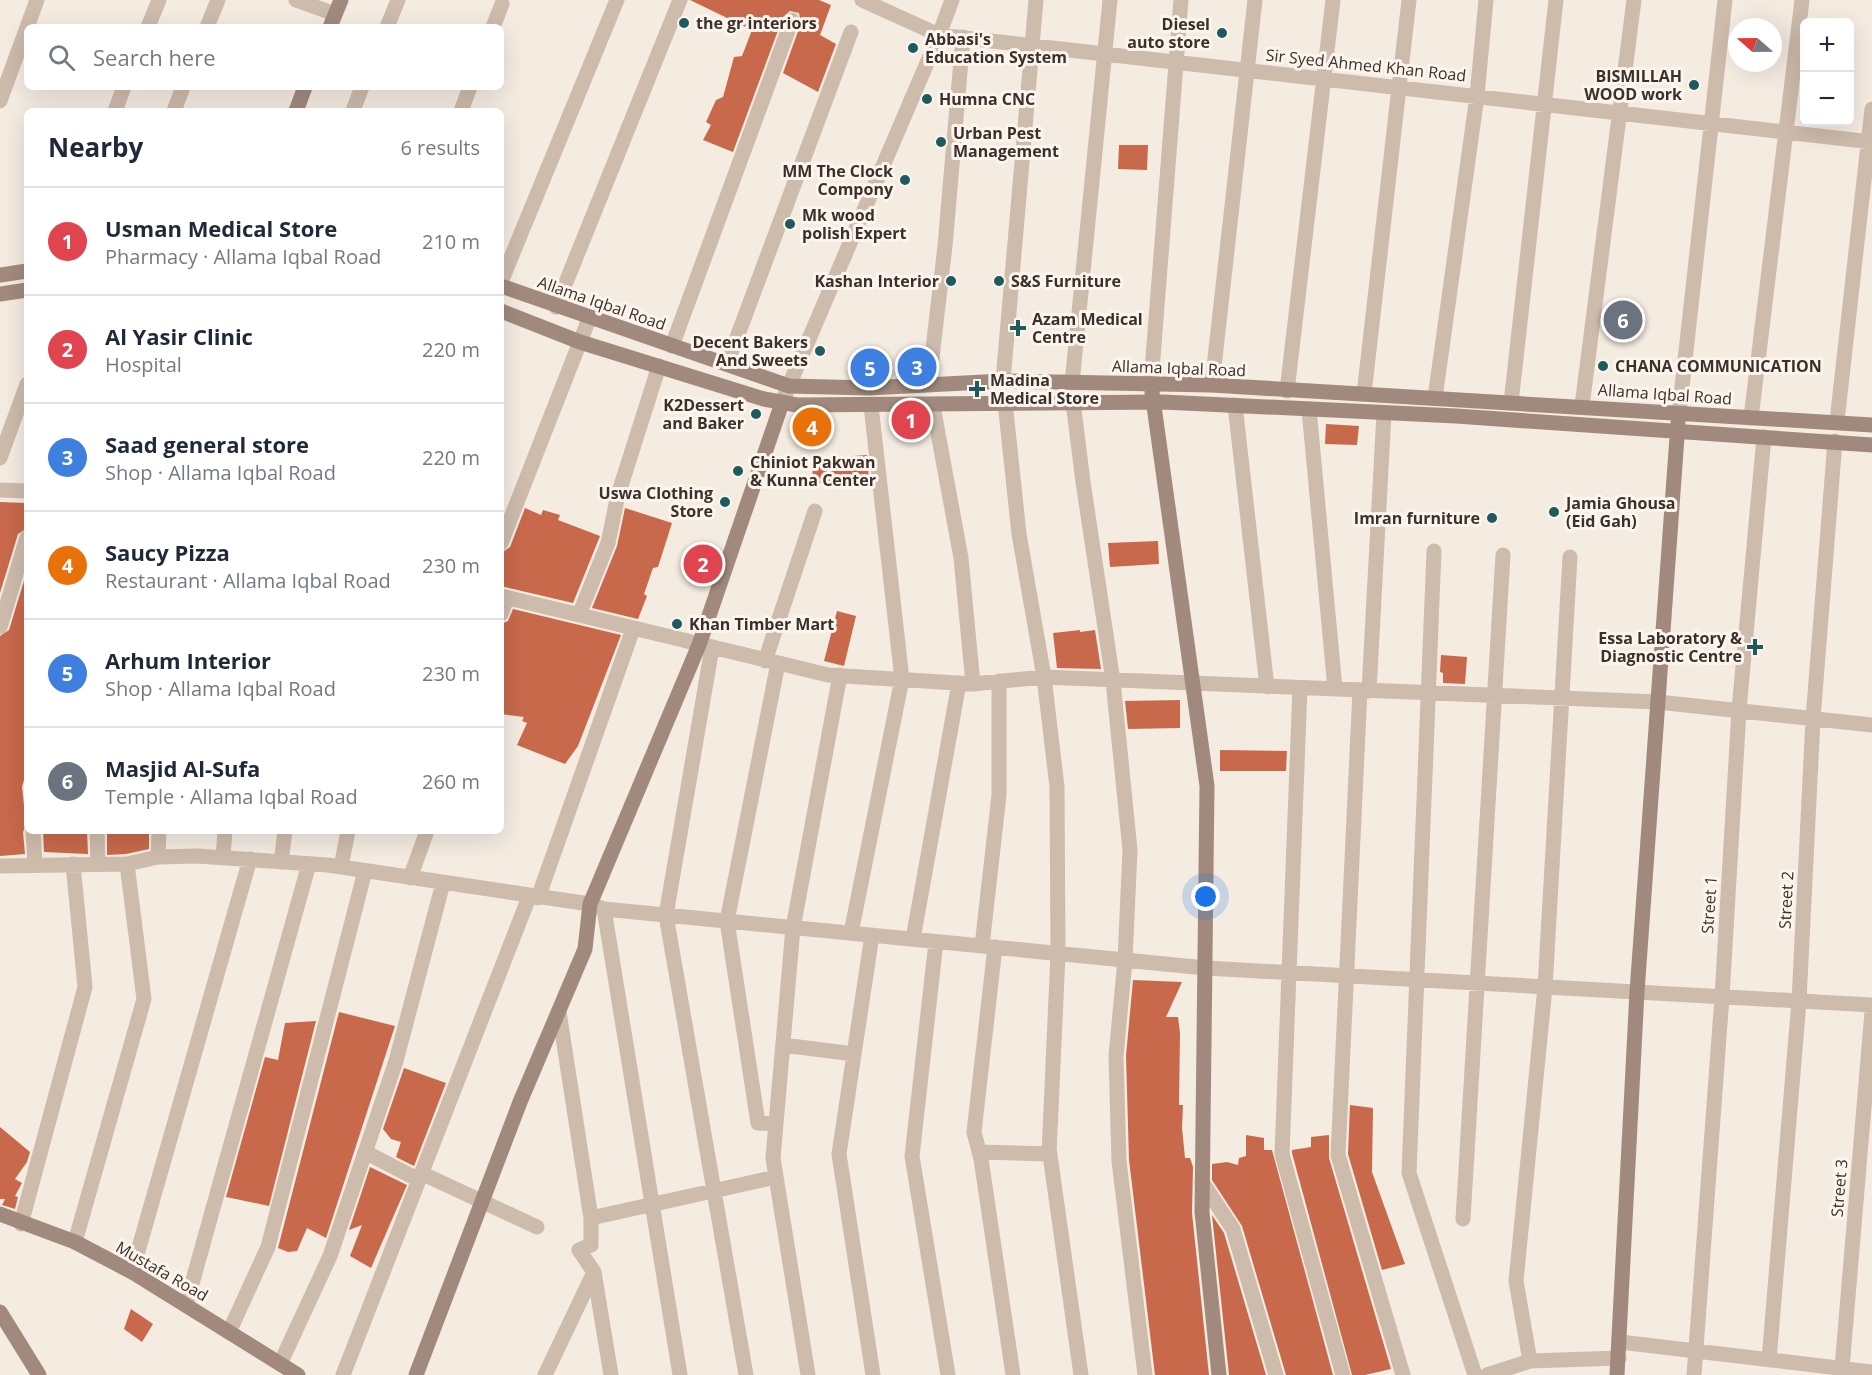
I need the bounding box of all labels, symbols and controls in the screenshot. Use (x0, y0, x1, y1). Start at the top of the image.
place label: the gr interiors (696, 12, 817, 34)
place label: Diesel auto store (1127, 13, 1210, 53)
marker: the gr interiors (677, 16, 691, 30)
north arrow (1728, 18, 1782, 72)
map controls (1800, 18, 1854, 126)
button: + (1800, 18, 1854, 72)
search box (24, 24, 504, 90)
marker: Diesel auto store (1215, 26, 1229, 40)
place label: Abbasi's Education System (925, 28, 1067, 68)
icon: search (45, 41, 78, 74)
marker: Abbasi's Education System (906, 41, 920, 55)
text: Search here (93, 42, 216, 72)
street label: Sir Syed Ahmed Khan Road (1265, 44, 1467, 86)
place label: BISMILLAH WOOD work (1584, 65, 1682, 105)
button: − (1800, 72, 1854, 126)
marker: BISMILLAH WOOD work (1687, 78, 1701, 92)
place label: Humna CNC (939, 88, 1035, 110)
marker: Humna CNC (920, 92, 934, 106)
place label: Urban Pest Management (953, 122, 1059, 162)
text: Nearby (48, 129, 143, 165)
text: 6 results (400, 134, 480, 161)
marker: Urban Pest Management (934, 135, 948, 149)
place label: MM The Clock Compony (782, 160, 894, 200)
marker: MM The Clock Compony (898, 173, 912, 187)
place label: Mk wood polish Expert (802, 204, 906, 244)
text: Usman Medical Store (105, 213, 337, 243)
marker: Mk wood polish Expert (783, 217, 797, 231)
text: 1 (62, 228, 73, 255)
text: 210 m (422, 228, 480, 255)
text: Pharmacy · Allama Iqbal Road (105, 243, 381, 270)
place label: Kashan Interior (814, 270, 939, 292)
place label: S&S Furniture (1011, 270, 1121, 292)
street label: Allama Iqbal Road (535, 271, 669, 335)
marker: Kashan Interior (944, 274, 958, 288)
marker: S&S Furniture (992, 274, 1006, 288)
pin: 6 (1604, 298, 1642, 342)
place label: Azam Medical Centre (1032, 308, 1143, 348)
marker: Azam Medical Centre (1009, 319, 1027, 337)
text: Al Yasir Clinic (105, 321, 253, 351)
place label: Decent Bakers And Sweets (692, 331, 808, 371)
text: 2 (62, 336, 73, 363)
text: 220 m (422, 336, 480, 363)
marker: Decent Bakers And Sweets (813, 344, 827, 358)
pin: 3 (898, 344, 936, 389)
pin: 5 (850, 346, 890, 391)
text: Hospital (105, 351, 182, 378)
street label: Allama Iqbal Road (1112, 355, 1246, 381)
place label: CHANA COMMUNICATION (1615, 355, 1822, 377)
marker: CHANA COMMUNICATION (1596, 359, 1610, 373)
place label: Madina Medical Store (990, 369, 1099, 409)
street label: Allama Iqbal Road (1597, 378, 1733, 410)
marker: Madina Medical Store (968, 380, 986, 398)
place label: K2Dessert and Baker (662, 394, 744, 434)
pin: 1 (892, 398, 930, 442)
pin: 4 (792, 404, 832, 450)
marker: K2Dessert and Baker (749, 407, 763, 421)
text: Saad general store (105, 429, 309, 459)
text: 3 (62, 444, 73, 471)
text: 220 m (422, 444, 480, 471)
place label: Chiniot Pakwan & Kunna Center (750, 451, 876, 491)
text: Shop · Allama Iqbal Road (105, 459, 336, 486)
marker: Chiniot Pakwan & Kunna Center (731, 464, 745, 478)
place label: Uswa Clothing Store (599, 482, 713, 522)
place label: Jamia Ghousa (Eid Gah) (1564, 492, 1676, 532)
marker: Uswa Clothing Store (718, 495, 732, 509)
marker: Jamia Ghousa (Eid Gah) (1547, 505, 1561, 519)
place label: Imran furniture (1354, 507, 1480, 529)
marker: Imran furniture (1485, 511, 1499, 525)
text: Saucy Pizza (105, 537, 230, 567)
pin: 2 (684, 542, 722, 586)
text: 4 (62, 552, 73, 579)
text: 230 m (422, 552, 480, 579)
text: Restaurant · Allama Iqbal Road (105, 567, 391, 594)
place label: Khan Timber Mart (689, 613, 834, 635)
marker: Khan Timber Mart (670, 617, 684, 631)
place label: Essa Laboratory & Diagnostic Centre (1598, 627, 1742, 667)
marker: Essa Laboratory & Diagnostic Centre (1746, 638, 1764, 656)
text: Arhum Interior (105, 645, 271, 675)
text: 5 (62, 660, 73, 687)
text: 230 m (422, 660, 480, 687)
text: Shop · Allama Iqbal Road (105, 675, 336, 702)
text: Masjid Al-Sufa (105, 753, 260, 783)
text: 6 (62, 768, 73, 795)
text: 260 m (422, 768, 480, 795)
text: Temple · Allama Iqbal Road (105, 783, 358, 810)
street label: Street 2 (1773, 870, 1799, 930)
street label: Street 1 (1696, 875, 1722, 935)
your location (1191, 882, 1220, 911)
street label: Street 3 (1826, 1158, 1852, 1218)
street label: Mustafa Road (112, 1236, 212, 1306)

